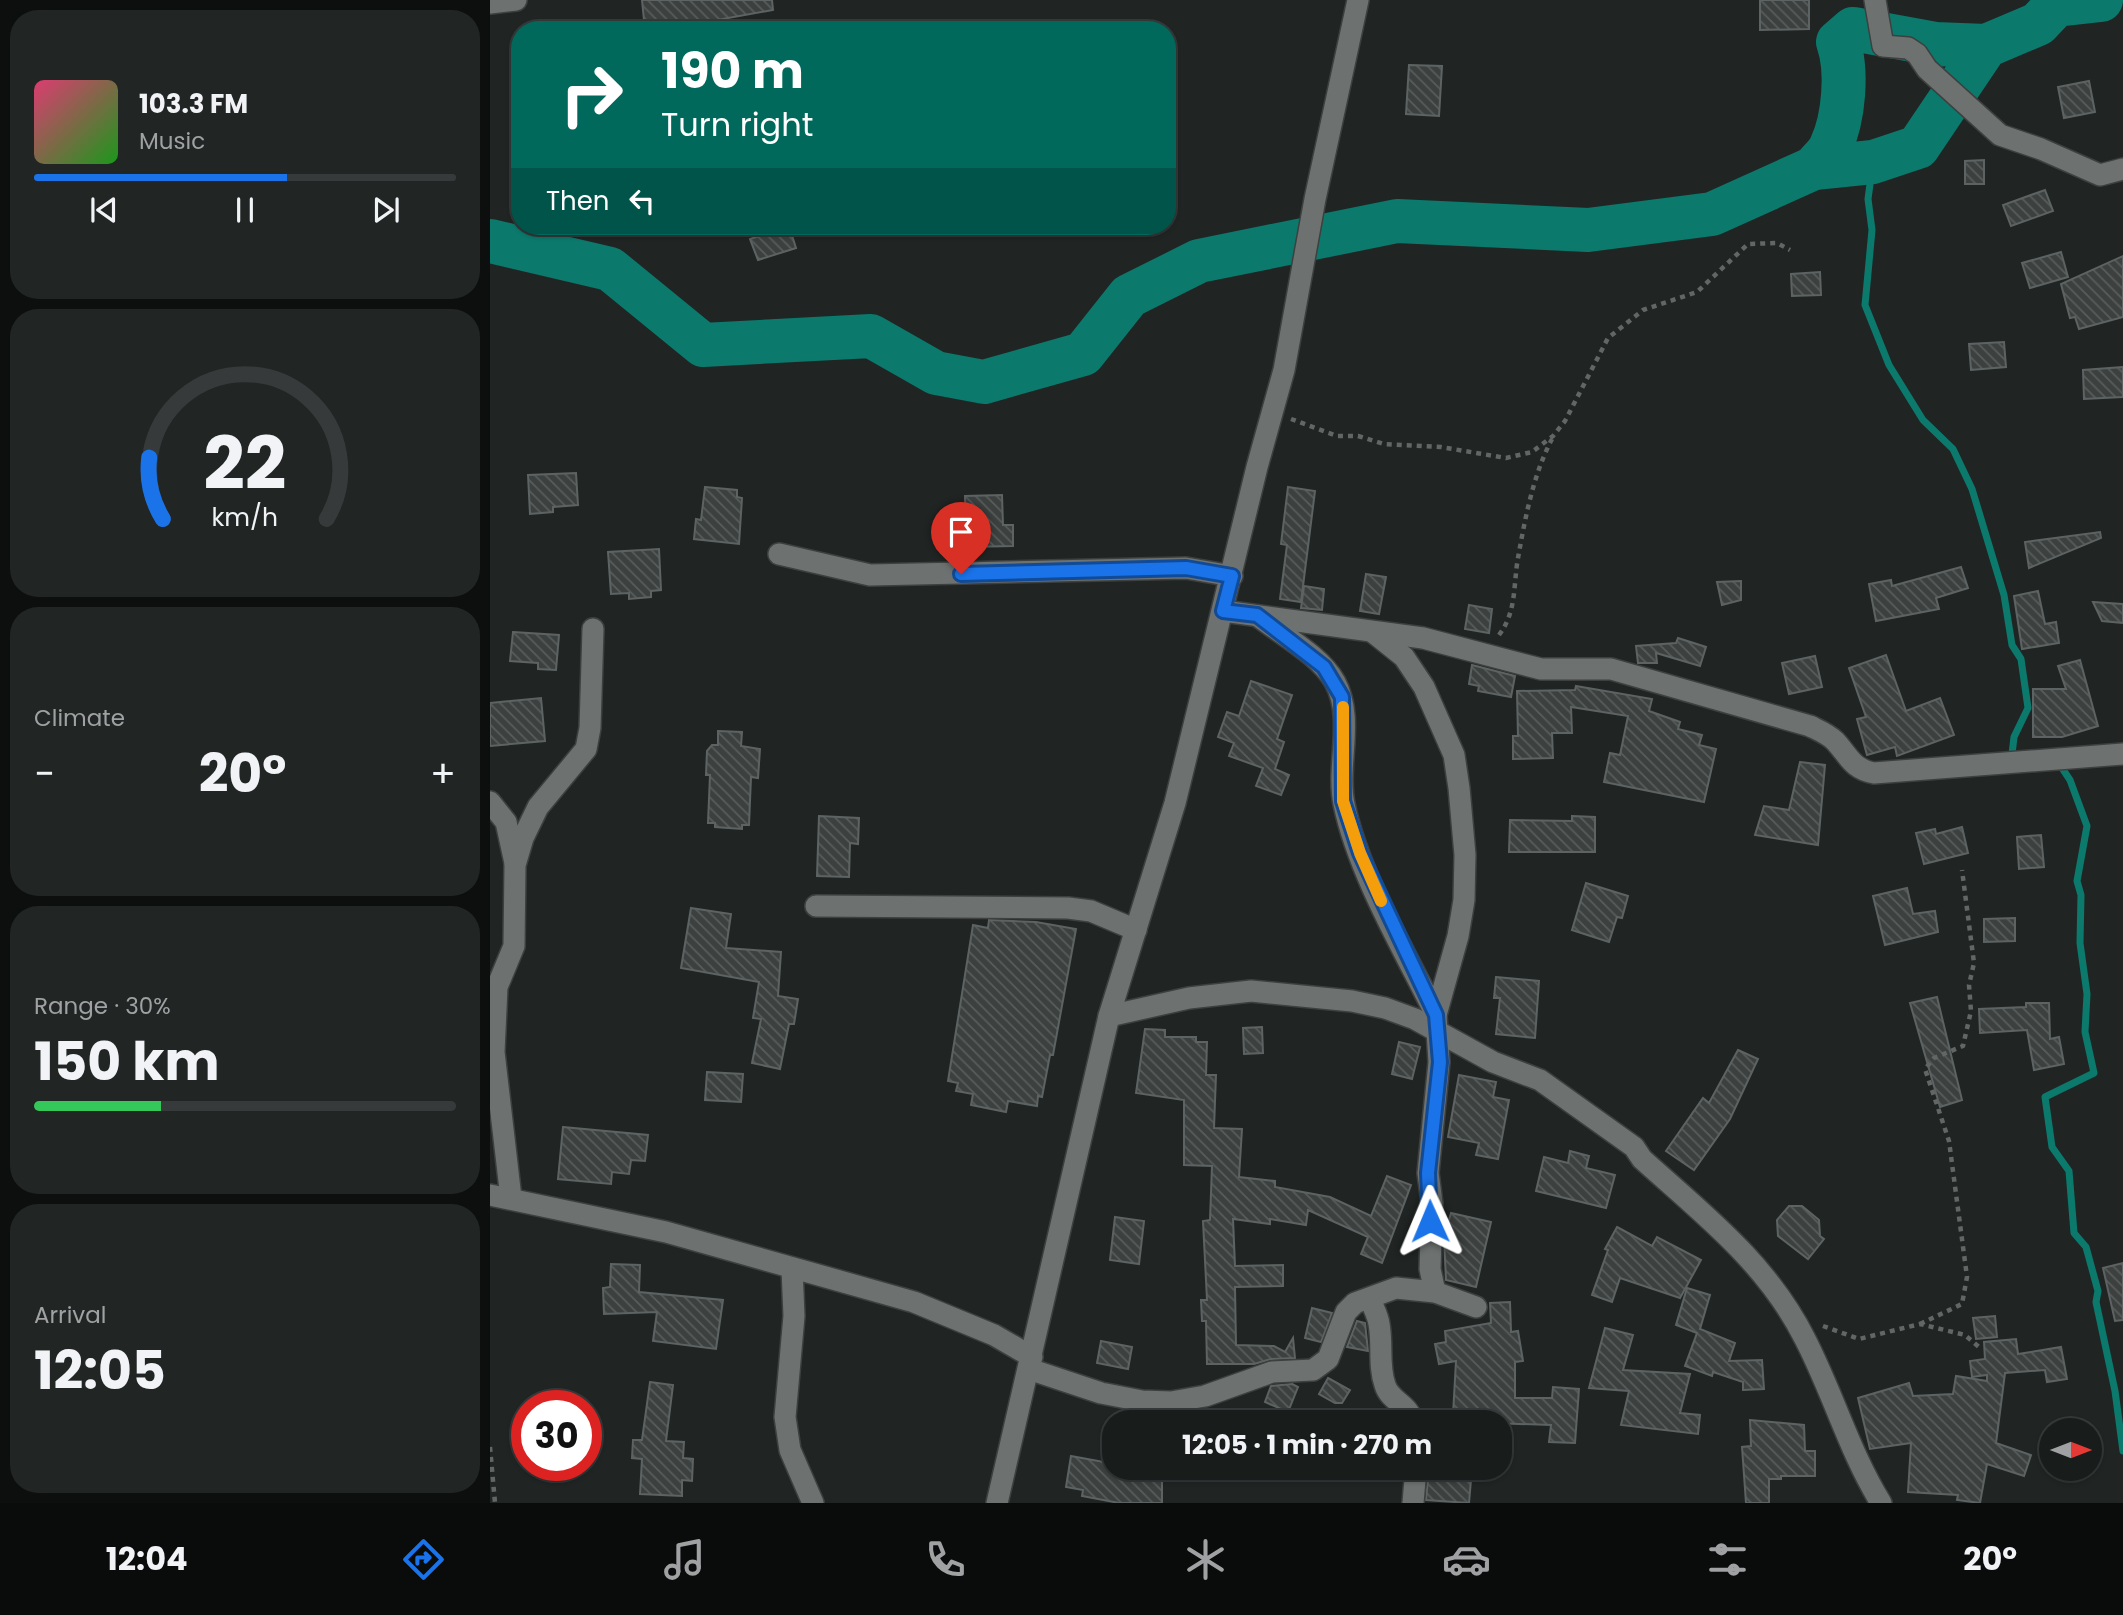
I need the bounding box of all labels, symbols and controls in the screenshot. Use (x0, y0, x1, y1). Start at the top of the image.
text: 190 m (661, 37, 804, 105)
icon: right (546, 49, 637, 140)
text: 103.3 FM (139, 86, 248, 122)
text: Turn right (661, 102, 813, 147)
text: Music (139, 125, 205, 157)
icon: left (623, 182, 661, 220)
text: Then (546, 183, 609, 219)
icon: previous (85, 191, 123, 229)
icon: pause (226, 191, 264, 229)
icon: next (367, 191, 405, 229)
text: 22 (203, 413, 287, 514)
text: km/h (212, 500, 278, 535)
pin (931, 502, 991, 574)
icon: arrive (942, 513, 980, 551)
text: Climate (34, 702, 125, 734)
text: 20° (199, 737, 286, 810)
text: − (34, 747, 55, 800)
text: + (430, 747, 456, 800)
text: Range · 30% (34, 990, 171, 1022)
text: 150 km (34, 1025, 219, 1098)
position arrow (1393, 1184, 1467, 1258)
text: Arrival (34, 1299, 106, 1331)
text: 12:05 (34, 1334, 166, 1407)
speed limit sign: 30 (511, 1390, 602, 1481)
north arrow (2039, 1418, 2102, 1480)
map controls (2039, 1418, 2102, 1481)
text: 12:05 · 1 min · 270 m (1182, 1427, 1432, 1463)
icon: directions (399, 1535, 448, 1584)
icon: music (660, 1535, 709, 1584)
icon: phone (921, 1535, 970, 1584)
icon: climate (1181, 1535, 1230, 1584)
icon: car (1442, 1535, 1491, 1584)
icon: filters (1703, 1535, 1752, 1584)
text: 12:04 (106, 1536, 188, 1581)
text: 20° (1963, 1536, 2017, 1581)

